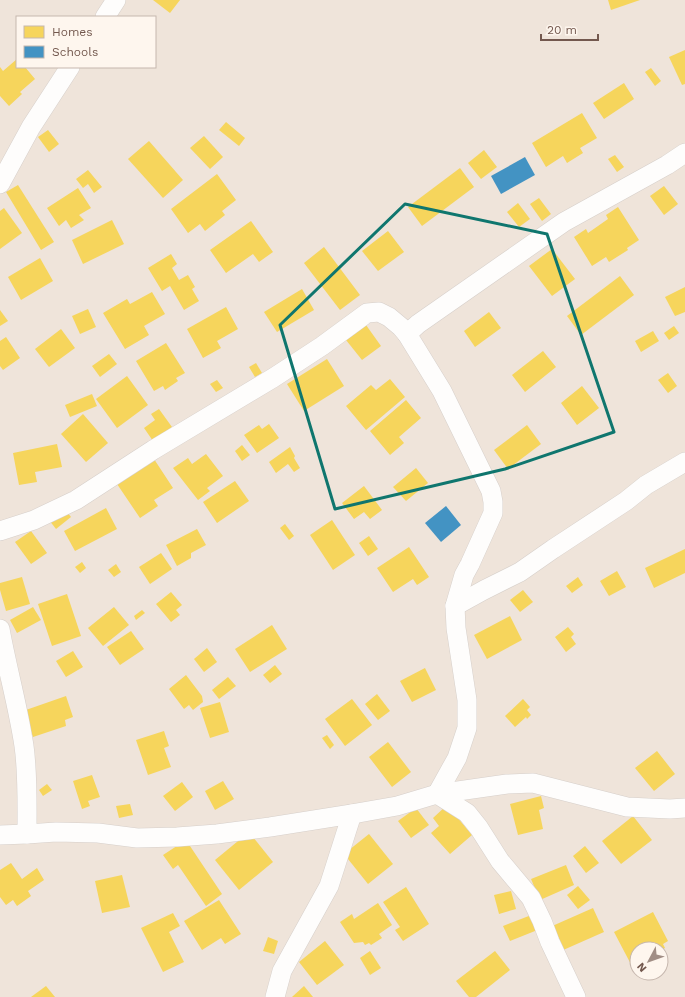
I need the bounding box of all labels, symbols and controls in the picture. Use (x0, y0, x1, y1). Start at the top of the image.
legend (16, 16, 156, 68)
scale bar (541, 16, 598, 42)
text: 20 m (547, 23, 577, 37)
text: Homes (52, 25, 93, 39)
text: Schools (52, 45, 98, 59)
north arrow (629, 941, 669, 981)
text: N (634, 960, 649, 975)

